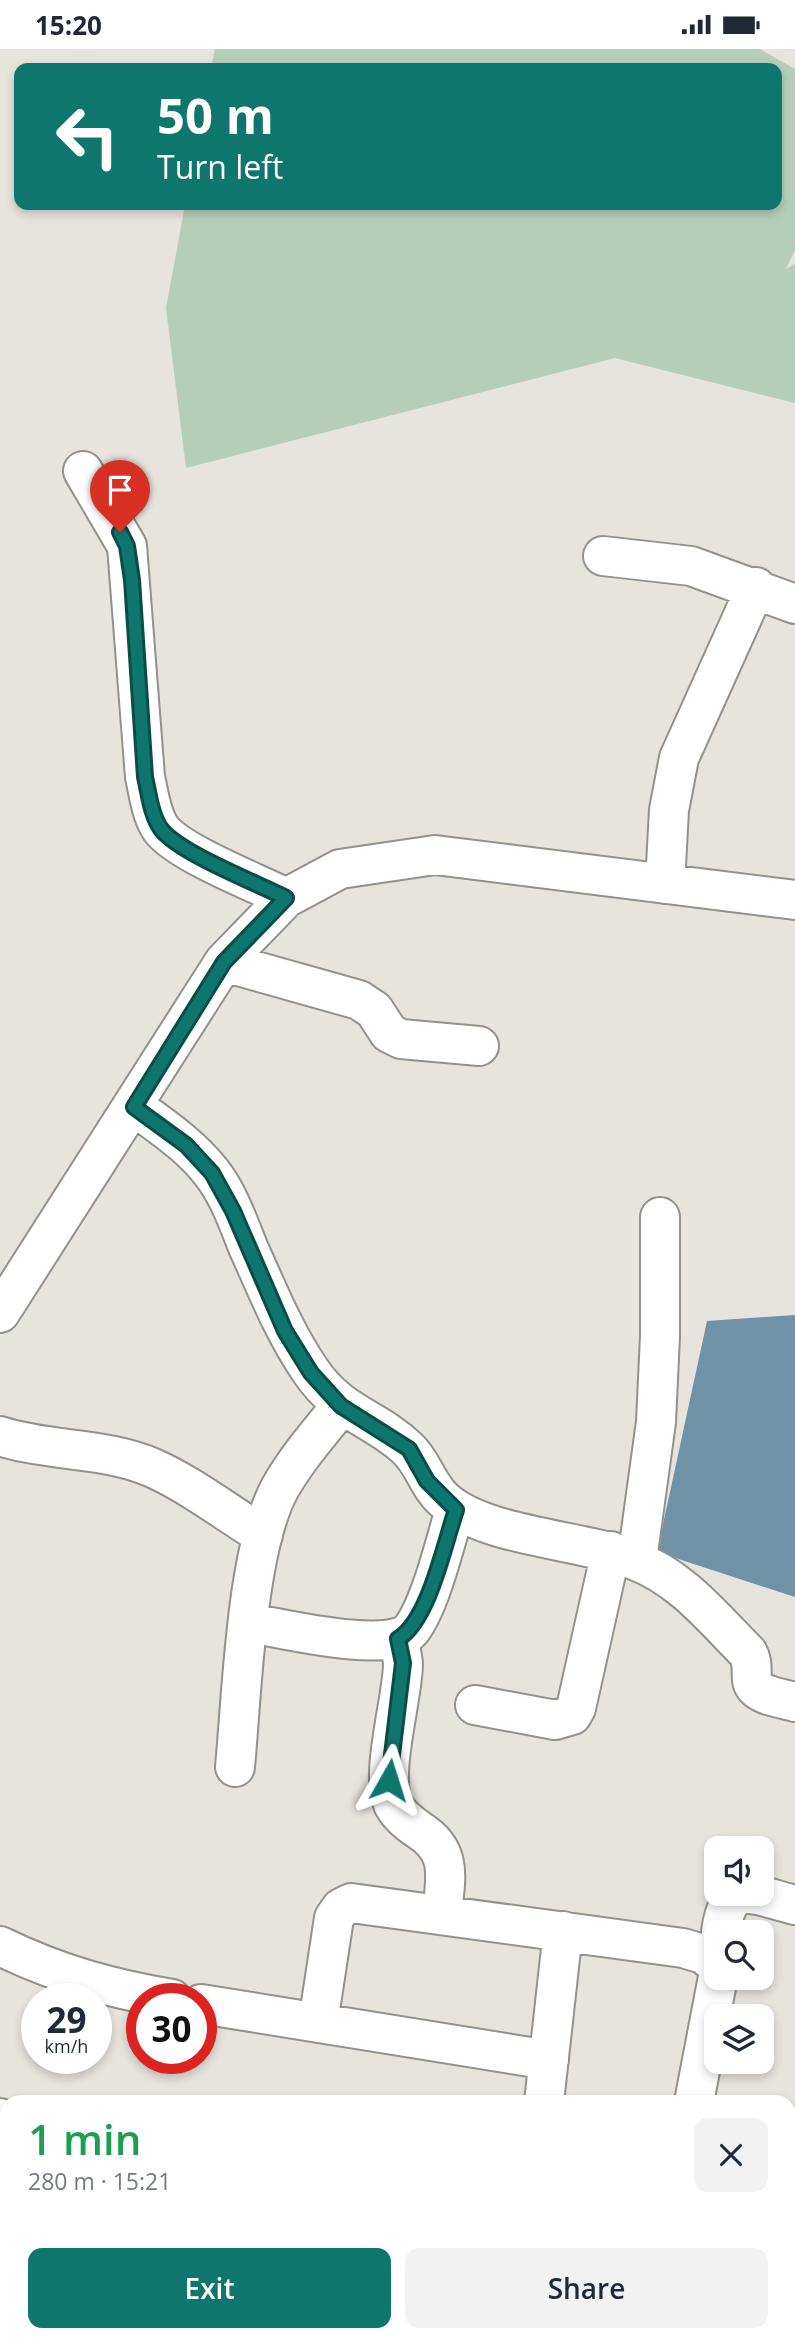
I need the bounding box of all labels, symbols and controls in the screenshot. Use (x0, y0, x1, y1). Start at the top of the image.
text: 15:20 (35, 7, 102, 43)
text: 50 m (157, 82, 274, 148)
icon: left (42, 91, 133, 182)
text: Turn left (157, 145, 283, 188)
pin (90, 460, 150, 532)
icon: arrive (101, 471, 139, 509)
position arrow (352, 1743, 426, 1817)
map controls (704, 1836, 774, 2074)
button: sound (704, 1836, 774, 1906)
button: search (704, 1920, 774, 1990)
speed limit sign: 30 (126, 1983, 217, 2074)
text: 29 (46, 1996, 87, 2043)
button: layers (704, 2004, 774, 2074)
text: km/h (45, 2034, 88, 2058)
text: 1 min (28, 2110, 141, 2167)
button: close (694, 2118, 768, 2192)
text: 280 m · 15:21 (28, 2165, 171, 2197)
button: Exit (28, 2248, 391, 2328)
button: Share (405, 2248, 768, 2328)

